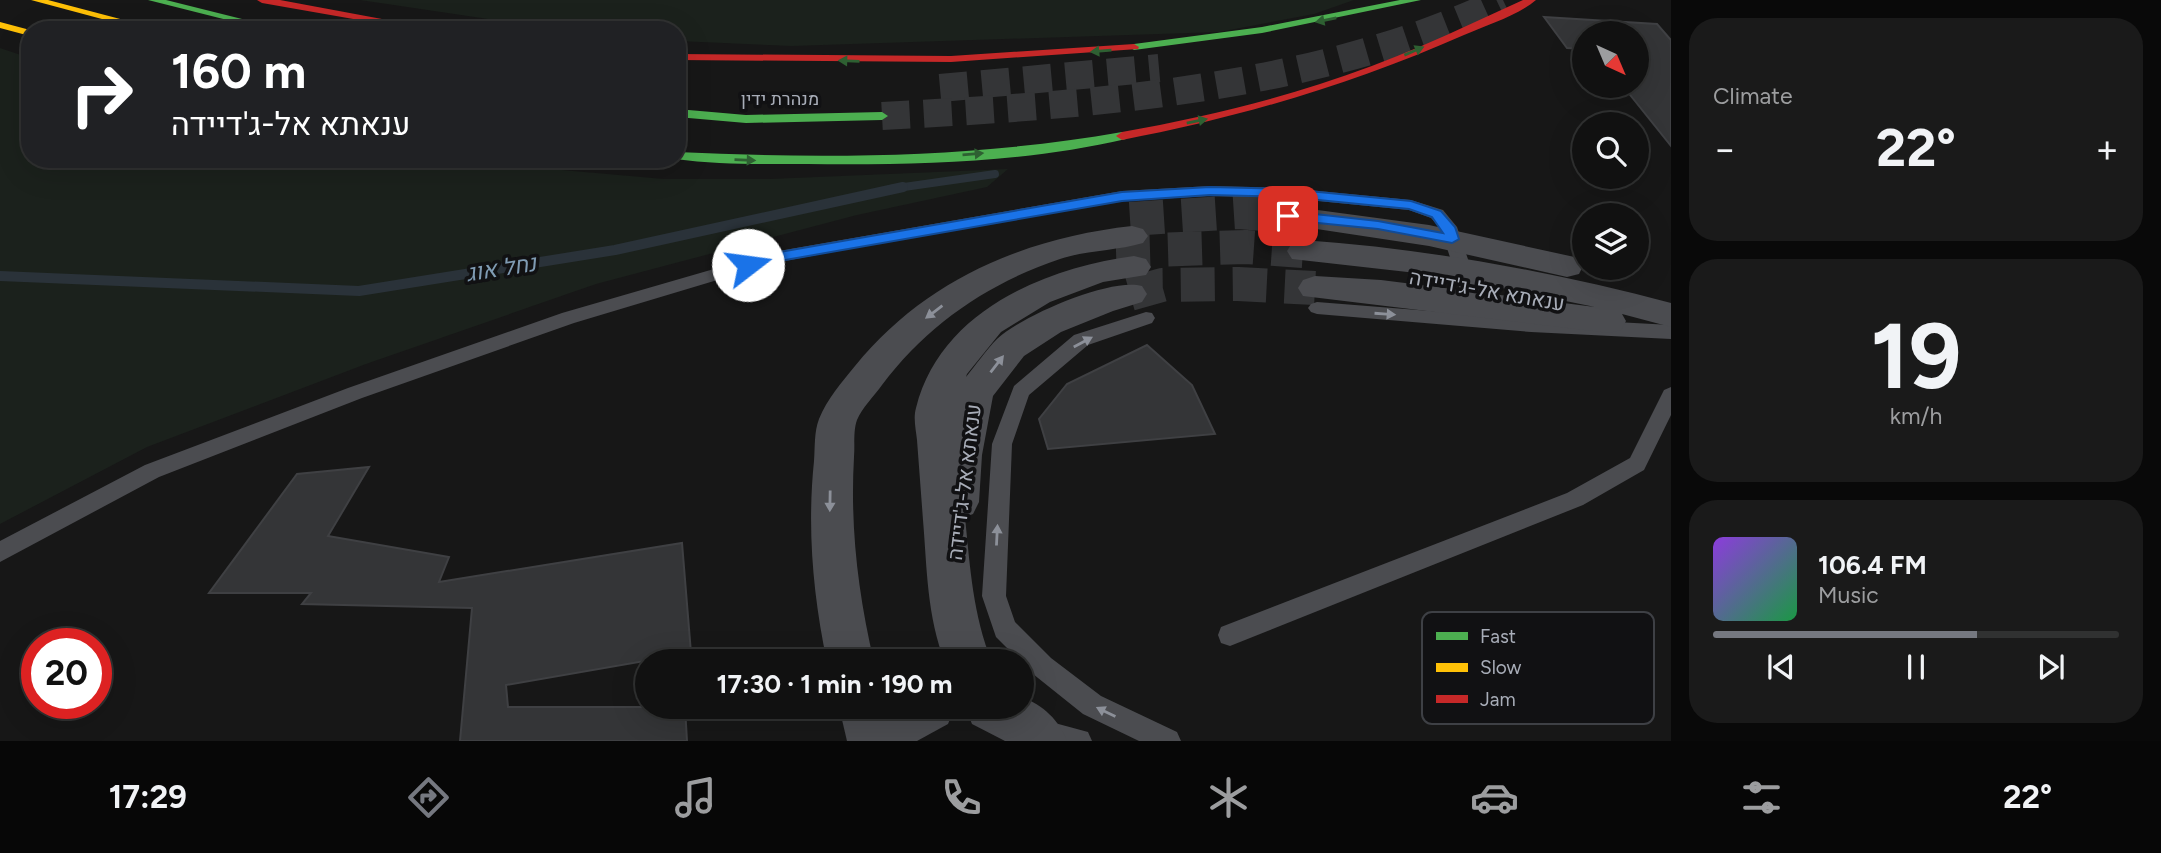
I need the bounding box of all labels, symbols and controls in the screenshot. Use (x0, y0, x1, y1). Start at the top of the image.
one-way arrow (1315, 15, 1337, 26)
north arrow (1572, 21, 1648, 98)
map controls (1572, 21, 1649, 280)
text: 160 m (171, 41, 306, 100)
one-way arrow (1089, 46, 1111, 57)
one-way arrow (1403, 46, 1424, 57)
icon: right (56, 49, 147, 140)
one-way arrow (838, 56, 860, 67)
text: Climate (1713, 82, 1792, 110)
street label: מנהרת ידין (741, 88, 819, 110)
text: ענאתא אל-ג'דיידה (171, 105, 411, 143)
button: search (1572, 112, 1649, 189)
one-way arrow (1186, 116, 1208, 127)
text: 22° (1876, 117, 1956, 179)
text: − (1713, 126, 1737, 172)
text: + (2095, 126, 2119, 172)
one-way arrow (962, 148, 984, 159)
one-way arrow (735, 155, 757, 166)
pin (1258, 186, 1318, 246)
icon: arrive (1269, 197, 1307, 235)
button: layers (1572, 203, 1649, 280)
position arrow (711, 228, 785, 302)
water label: נחל אוג (464, 248, 540, 287)
street label: ענאתא אל-ג'דיידה (1407, 264, 1567, 316)
text: 19 (1870, 302, 1962, 411)
one-way arrow (925, 305, 944, 319)
one-way arrow (1374, 309, 1396, 320)
one-way arrow (1073, 336, 1093, 347)
one-way arrow (990, 355, 1005, 373)
street label: ענאתא אל-ג'דיידה (942, 402, 986, 562)
text: km/h (1890, 402, 1942, 430)
one-way arrow (824, 490, 836, 512)
one-way arrow (992, 524, 1003, 546)
text: 106.4 FM (1818, 549, 1927, 581)
text: Music (1818, 581, 1879, 609)
legend (1422, 612, 1654, 724)
text: Fast (1480, 625, 1516, 648)
speed limit sign: 20 (21, 628, 112, 719)
icon: previous (1762, 648, 1800, 686)
icon: pause (1897, 648, 1935, 686)
icon: next (2032, 648, 2070, 686)
text: Slow (1480, 656, 1522, 679)
text: 17:30 · 1 min · 190 m (716, 668, 953, 700)
text: Jam (1480, 688, 1516, 711)
one-way arrow (1096, 706, 1116, 718)
icon: directions (404, 773, 453, 822)
icon: music (671, 773, 720, 822)
icon: phone (937, 773, 986, 822)
icon: climate (1204, 773, 1253, 822)
icon: car (1470, 773, 1519, 822)
icon: filters (1737, 773, 1786, 822)
text: 17:29 (109, 778, 187, 816)
text: 22° (2003, 778, 2052, 816)

